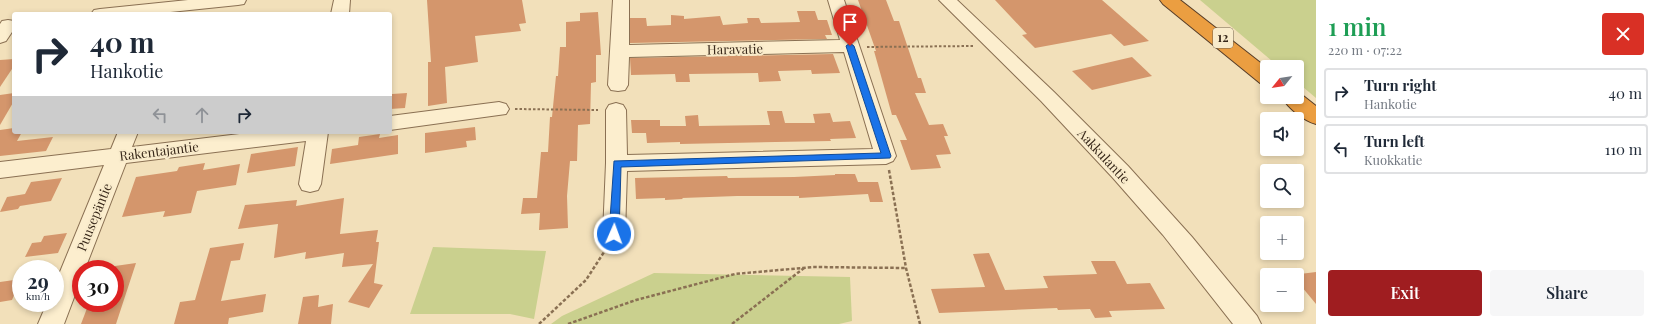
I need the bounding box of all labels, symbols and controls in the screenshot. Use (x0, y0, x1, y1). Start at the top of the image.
pin (833, 5, 867, 46)
text: 1 min (1328, 10, 1386, 42)
icon: arrive (839, 11, 861, 33)
button: close (1602, 13, 1644, 55)
text: 40 m (90, 23, 155, 60)
icon: right (24, 28, 76, 80)
road number: 12 (1213, 28, 1233, 48)
street label: Haravatie (707, 40, 764, 57)
text: 220 m · 07:22 (1328, 41, 1402, 58)
text: Hankotie (90, 59, 163, 83)
north arrow (1260, 60, 1304, 104)
map controls (1260, 60, 1304, 312)
text: Turn right (1364, 75, 1437, 95)
icon: right (1330, 82, 1352, 104)
text: 40 m (1609, 83, 1642, 103)
text: Hankotie (1364, 95, 1417, 112)
icon: left (149, 104, 171, 126)
icon: ahead (191, 104, 213, 126)
icon: right (233, 104, 255, 126)
button: sound (1260, 112, 1304, 156)
street label: Aakkulantie (1074, 124, 1134, 187)
text: Turn left (1364, 131, 1425, 151)
street label: Rakentajantie (118, 137, 200, 164)
icon: left (1330, 138, 1352, 160)
text: 110 m (1605, 139, 1642, 159)
text: Kuokkatie (1364, 151, 1422, 168)
button: search (1260, 164, 1304, 208)
street label: Puusepäntie (72, 180, 115, 253)
position arrow (593, 213, 635, 255)
button: + (1260, 216, 1304, 260)
speed limit sign: 30 (72, 260, 124, 312)
text: 29 (27, 267, 49, 294)
button: − (1260, 268, 1304, 312)
button: Exit (1328, 270, 1482, 316)
button: Share (1490, 270, 1644, 316)
text: km/h (26, 289, 50, 303)

